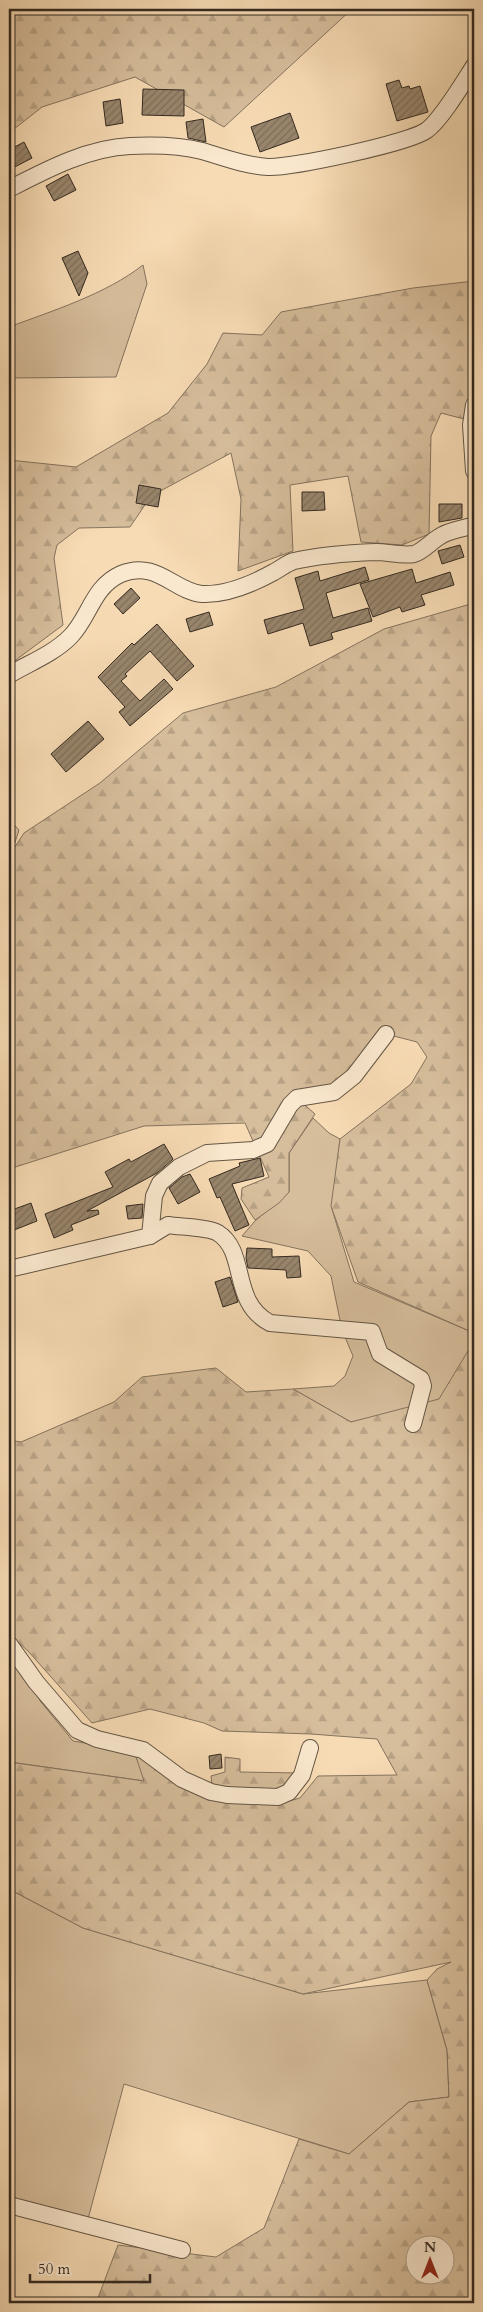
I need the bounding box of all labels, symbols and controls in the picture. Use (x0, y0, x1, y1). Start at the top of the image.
north arrow (406, 2234, 456, 2284)
text: N (424, 2238, 436, 2257)
scale bar (30, 2252, 150, 2284)
text: 50 m (38, 2259, 70, 2279)

